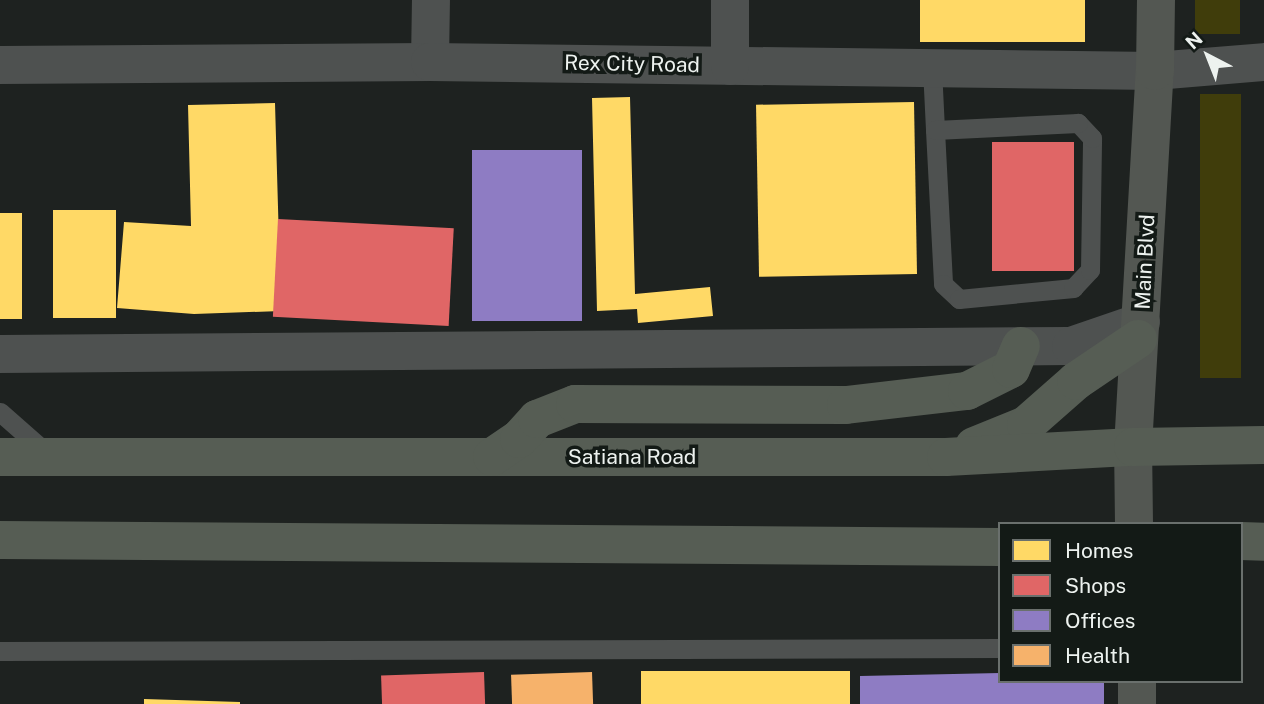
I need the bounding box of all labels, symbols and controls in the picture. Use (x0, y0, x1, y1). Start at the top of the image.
north arrow (1173, 21, 1243, 91)
text: N (1181, 27, 1207, 54)
street label: Rex City Road (564, 50, 700, 78)
street label: Main Blvd (1130, 214, 1160, 310)
street label: Satiana Road (568, 444, 696, 470)
legend (998, 522, 1243, 683)
text: Homes (1065, 538, 1133, 563)
text: Shops (1065, 573, 1126, 598)
text: Offices (1065, 608, 1135, 633)
text: Health (1065, 643, 1130, 668)

